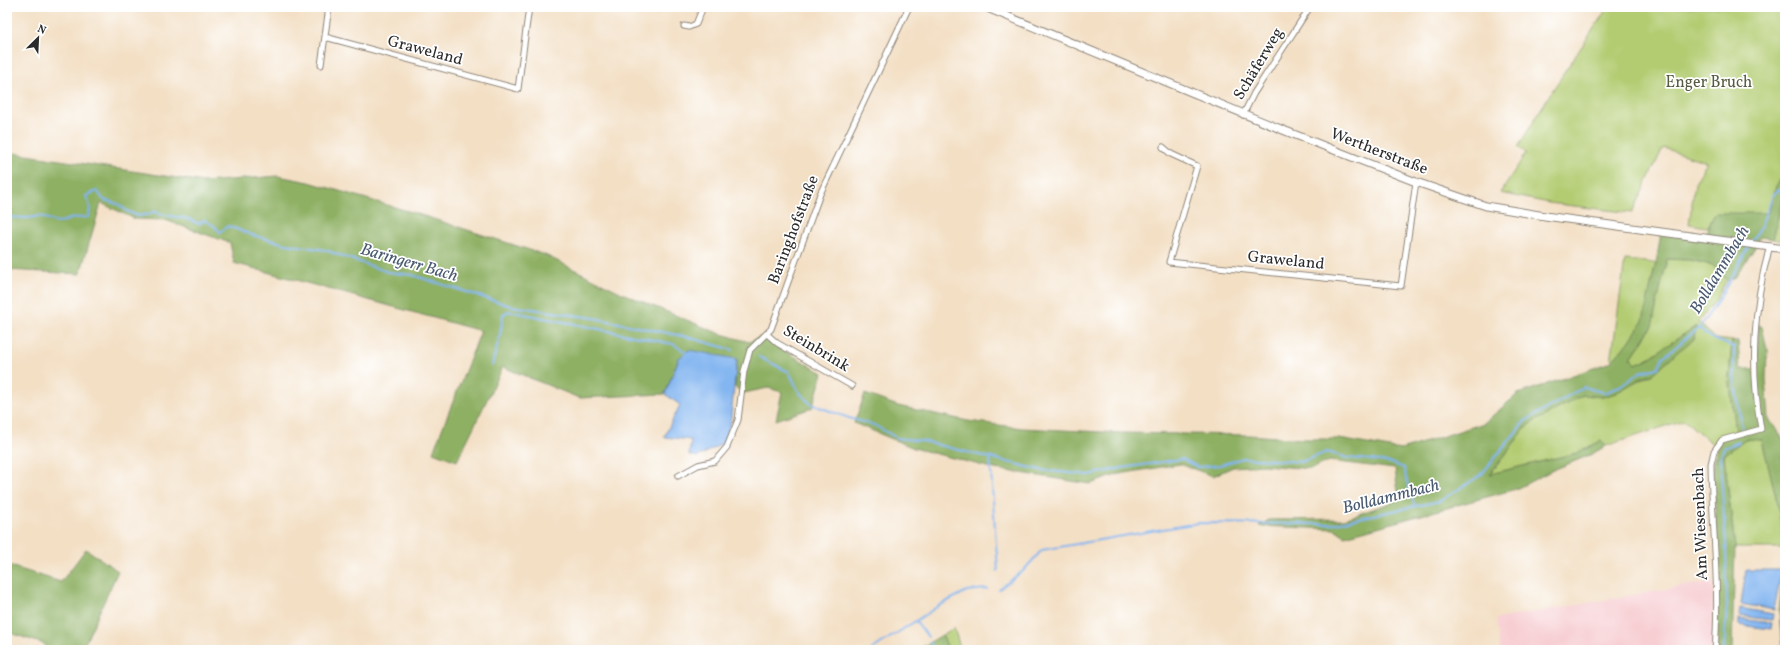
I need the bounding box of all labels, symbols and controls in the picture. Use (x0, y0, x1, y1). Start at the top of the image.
north arrow (18, 18, 58, 58)
text: N (35, 22, 48, 39)
street label: Schäferweg (1229, 24, 1289, 104)
street label: Graweland (385, 30, 465, 72)
park label: Enger Bruch (1666, 72, 1752, 94)
street label: Wertherstraße (1327, 123, 1431, 181)
street label: Baringhofstraße (763, 172, 825, 288)
water label: Bolldammbach (1685, 222, 1755, 318)
water label: Baringerr Bach (358, 238, 460, 288)
street label: Graweland (1247, 246, 1325, 276)
street label: Steinbrink (778, 320, 854, 378)
street label: Am Wiesenbach (1688, 467, 1714, 581)
water label: Bolldammbach (1340, 474, 1442, 520)

